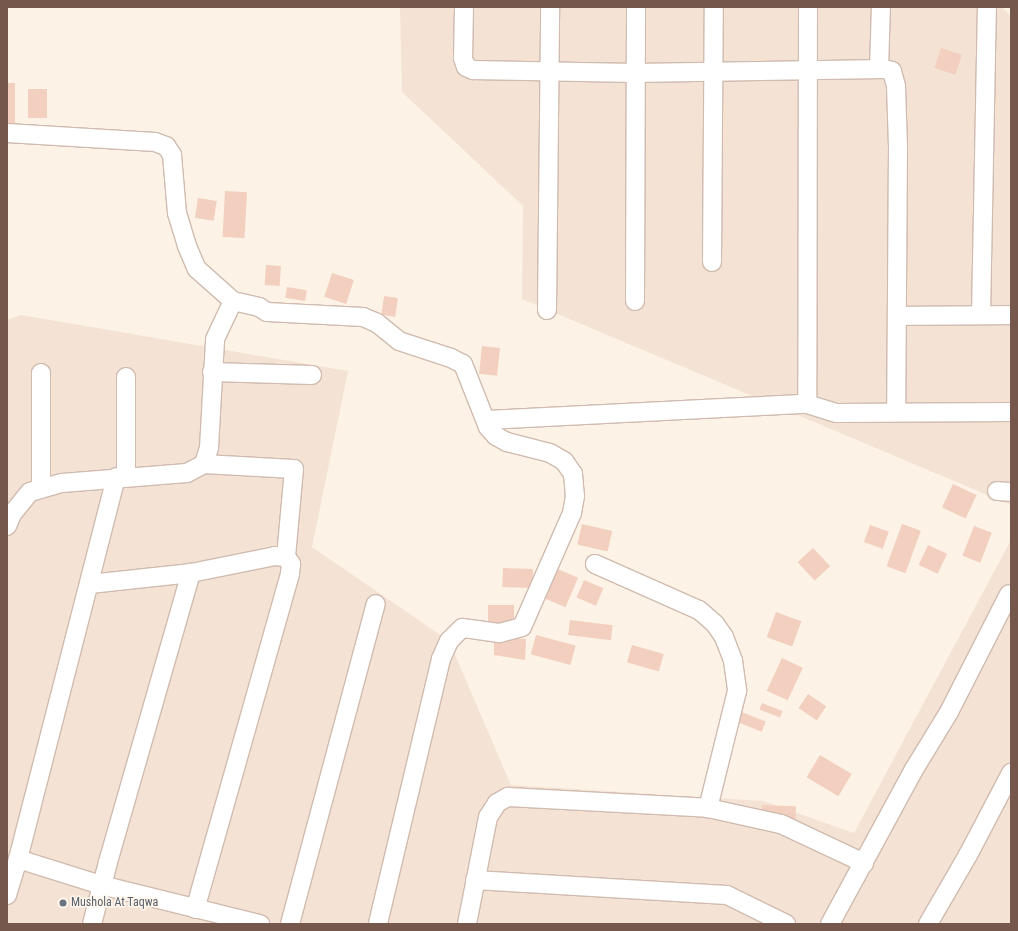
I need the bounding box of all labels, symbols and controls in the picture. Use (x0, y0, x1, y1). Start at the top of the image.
place label: Mushola At Taqwa (71, 896, 158, 910)
marker: Mushola At Taqwa (58, 898, 68, 908)

